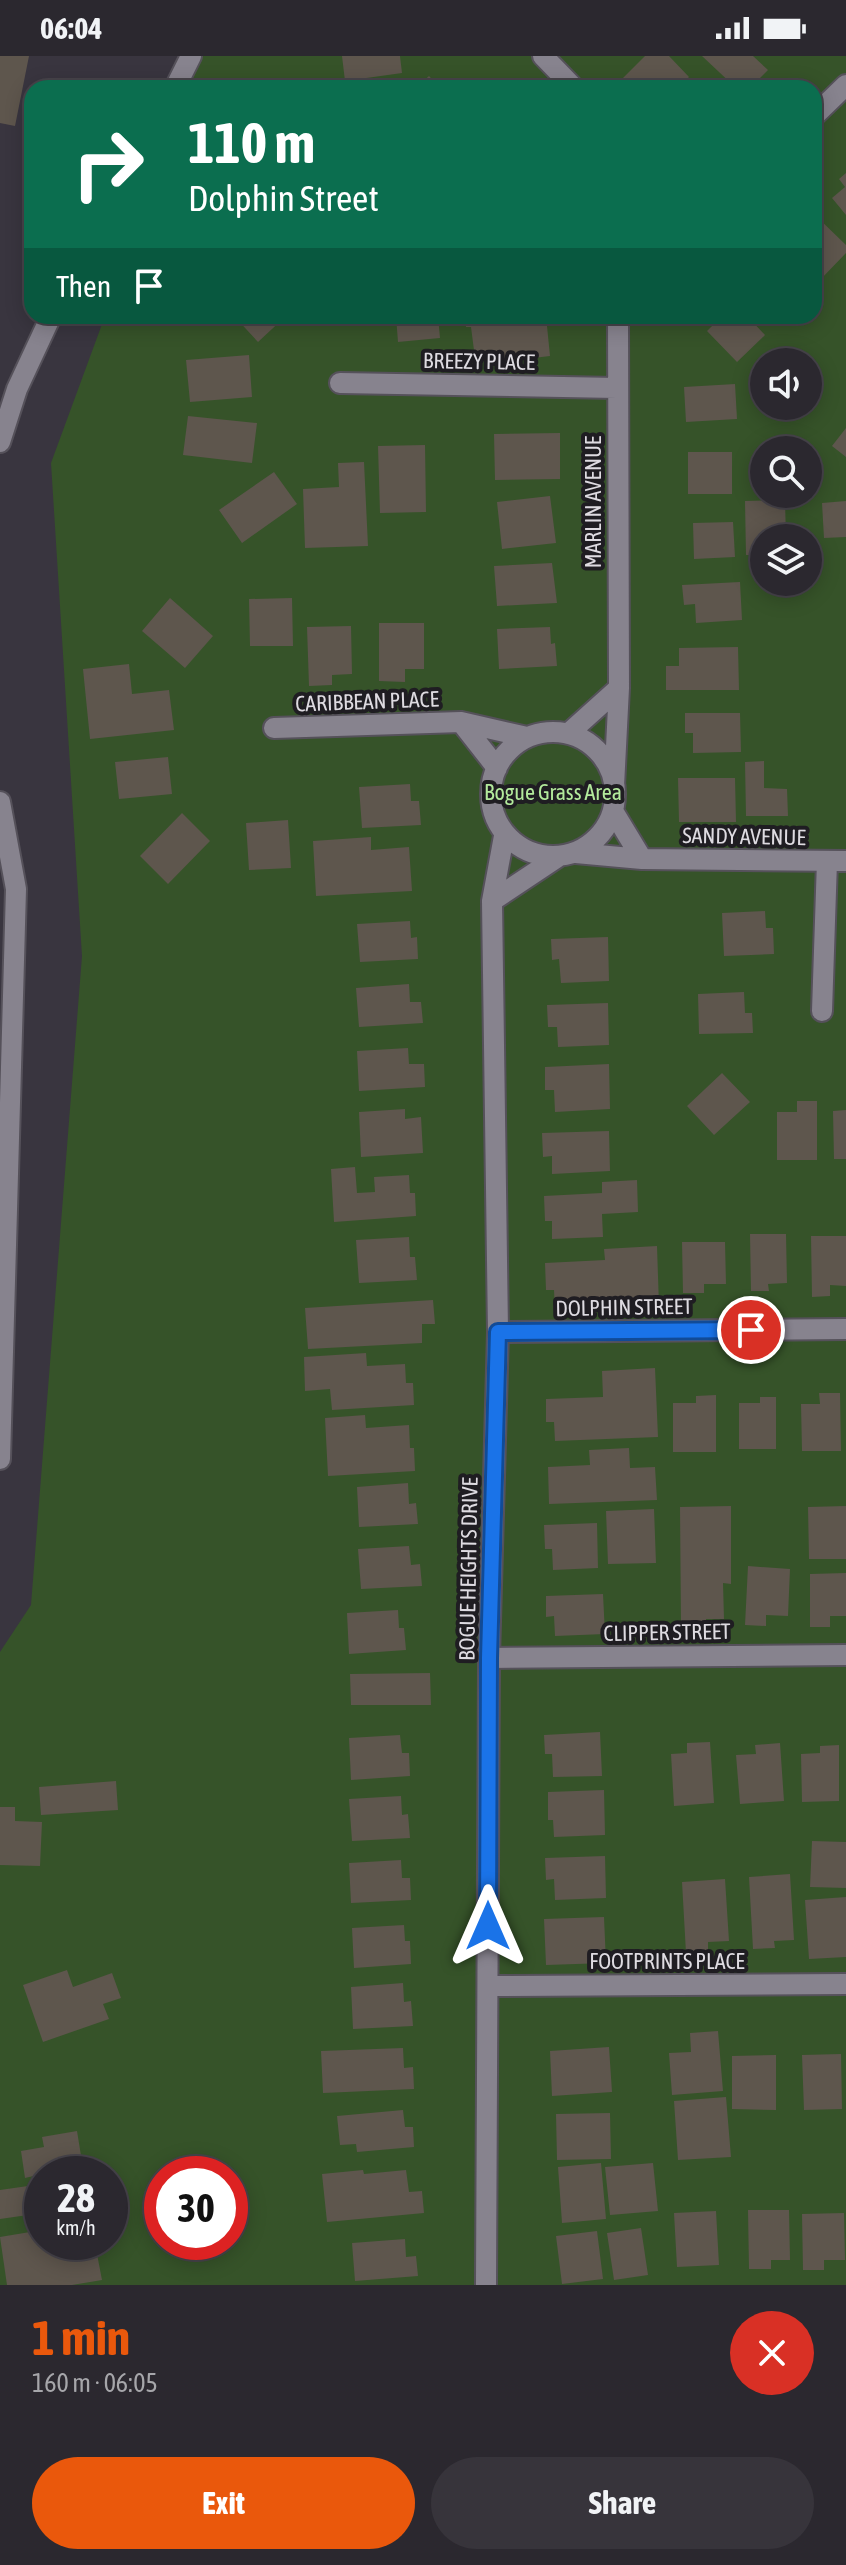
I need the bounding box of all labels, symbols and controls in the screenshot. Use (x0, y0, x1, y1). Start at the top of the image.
text: 06:04 (40, 11, 102, 45)
text: 110 m (188, 111, 315, 175)
icon: right (56, 112, 160, 216)
text: Dolphin Street (188, 177, 379, 219)
icon: arrive (127, 264, 171, 308)
text: Then (56, 269, 111, 303)
street label: BREEZY PLACE (423, 347, 536, 375)
map controls (750, 348, 822, 596)
button: sound (750, 348, 822, 420)
street label: MARLIN AVENUE (580, 435, 606, 568)
button: search (750, 436, 822, 508)
button: layers (750, 524, 822, 596)
street label: CARIBBEAN PLACE (295, 685, 440, 716)
park label: Bogue Grass Area (484, 779, 622, 805)
street label: SANDY AVENUE (682, 822, 806, 850)
street label: DOLPHIN STREET (555, 1293, 693, 1321)
pin (717, 1296, 785, 1364)
icon: arrive (729, 1308, 773, 1352)
street label: BOGUE HEIGHTS DRIVE (453, 1476, 483, 1661)
street label: CLIPPER STREET (603, 1618, 731, 1646)
position arrow (446, 1884, 530, 1968)
street label: FOOTPRINTS PLACE (589, 1948, 745, 1974)
speed limit sign: 30 (144, 2156, 248, 2260)
text: 28 (57, 2175, 95, 2220)
text: km/h (56, 2216, 96, 2239)
text: 1 min (32, 2310, 130, 2365)
button: close (730, 2311, 814, 2395)
text: 160 m · 06:05 (32, 2368, 158, 2398)
button: Exit (32, 2457, 415, 2549)
button: Share (431, 2457, 814, 2549)

